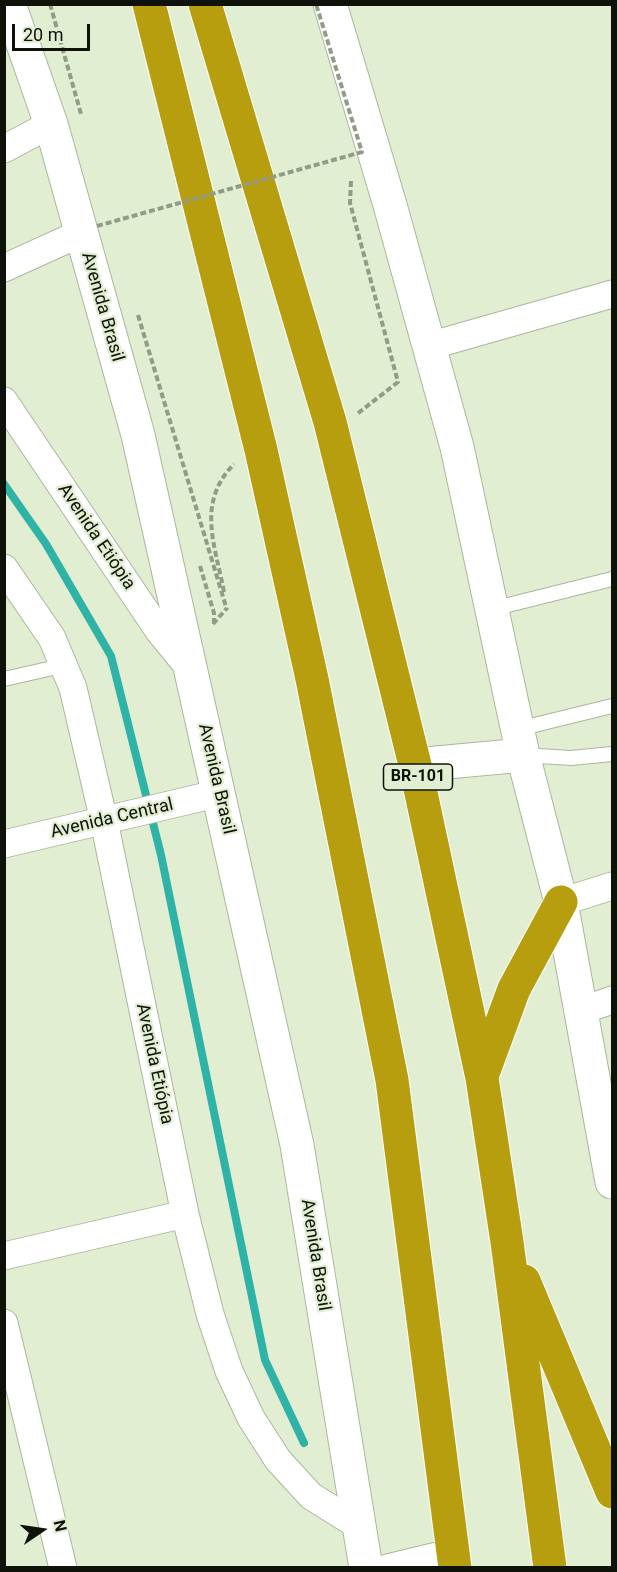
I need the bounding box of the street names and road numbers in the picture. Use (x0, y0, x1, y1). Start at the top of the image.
street label: Avenida Brasil (76, 250, 128, 364)
street label: Avenida Etiópia (53, 480, 139, 594)
street label: Avenida Brasil (193, 722, 239, 836)
road number: BR-101 (384, 764, 452, 790)
street label: Avenida Central (49, 794, 175, 844)
street label: Avenida Etiópia (131, 1001, 177, 1127)
street label: Avenida Brasil (295, 1198, 335, 1312)

